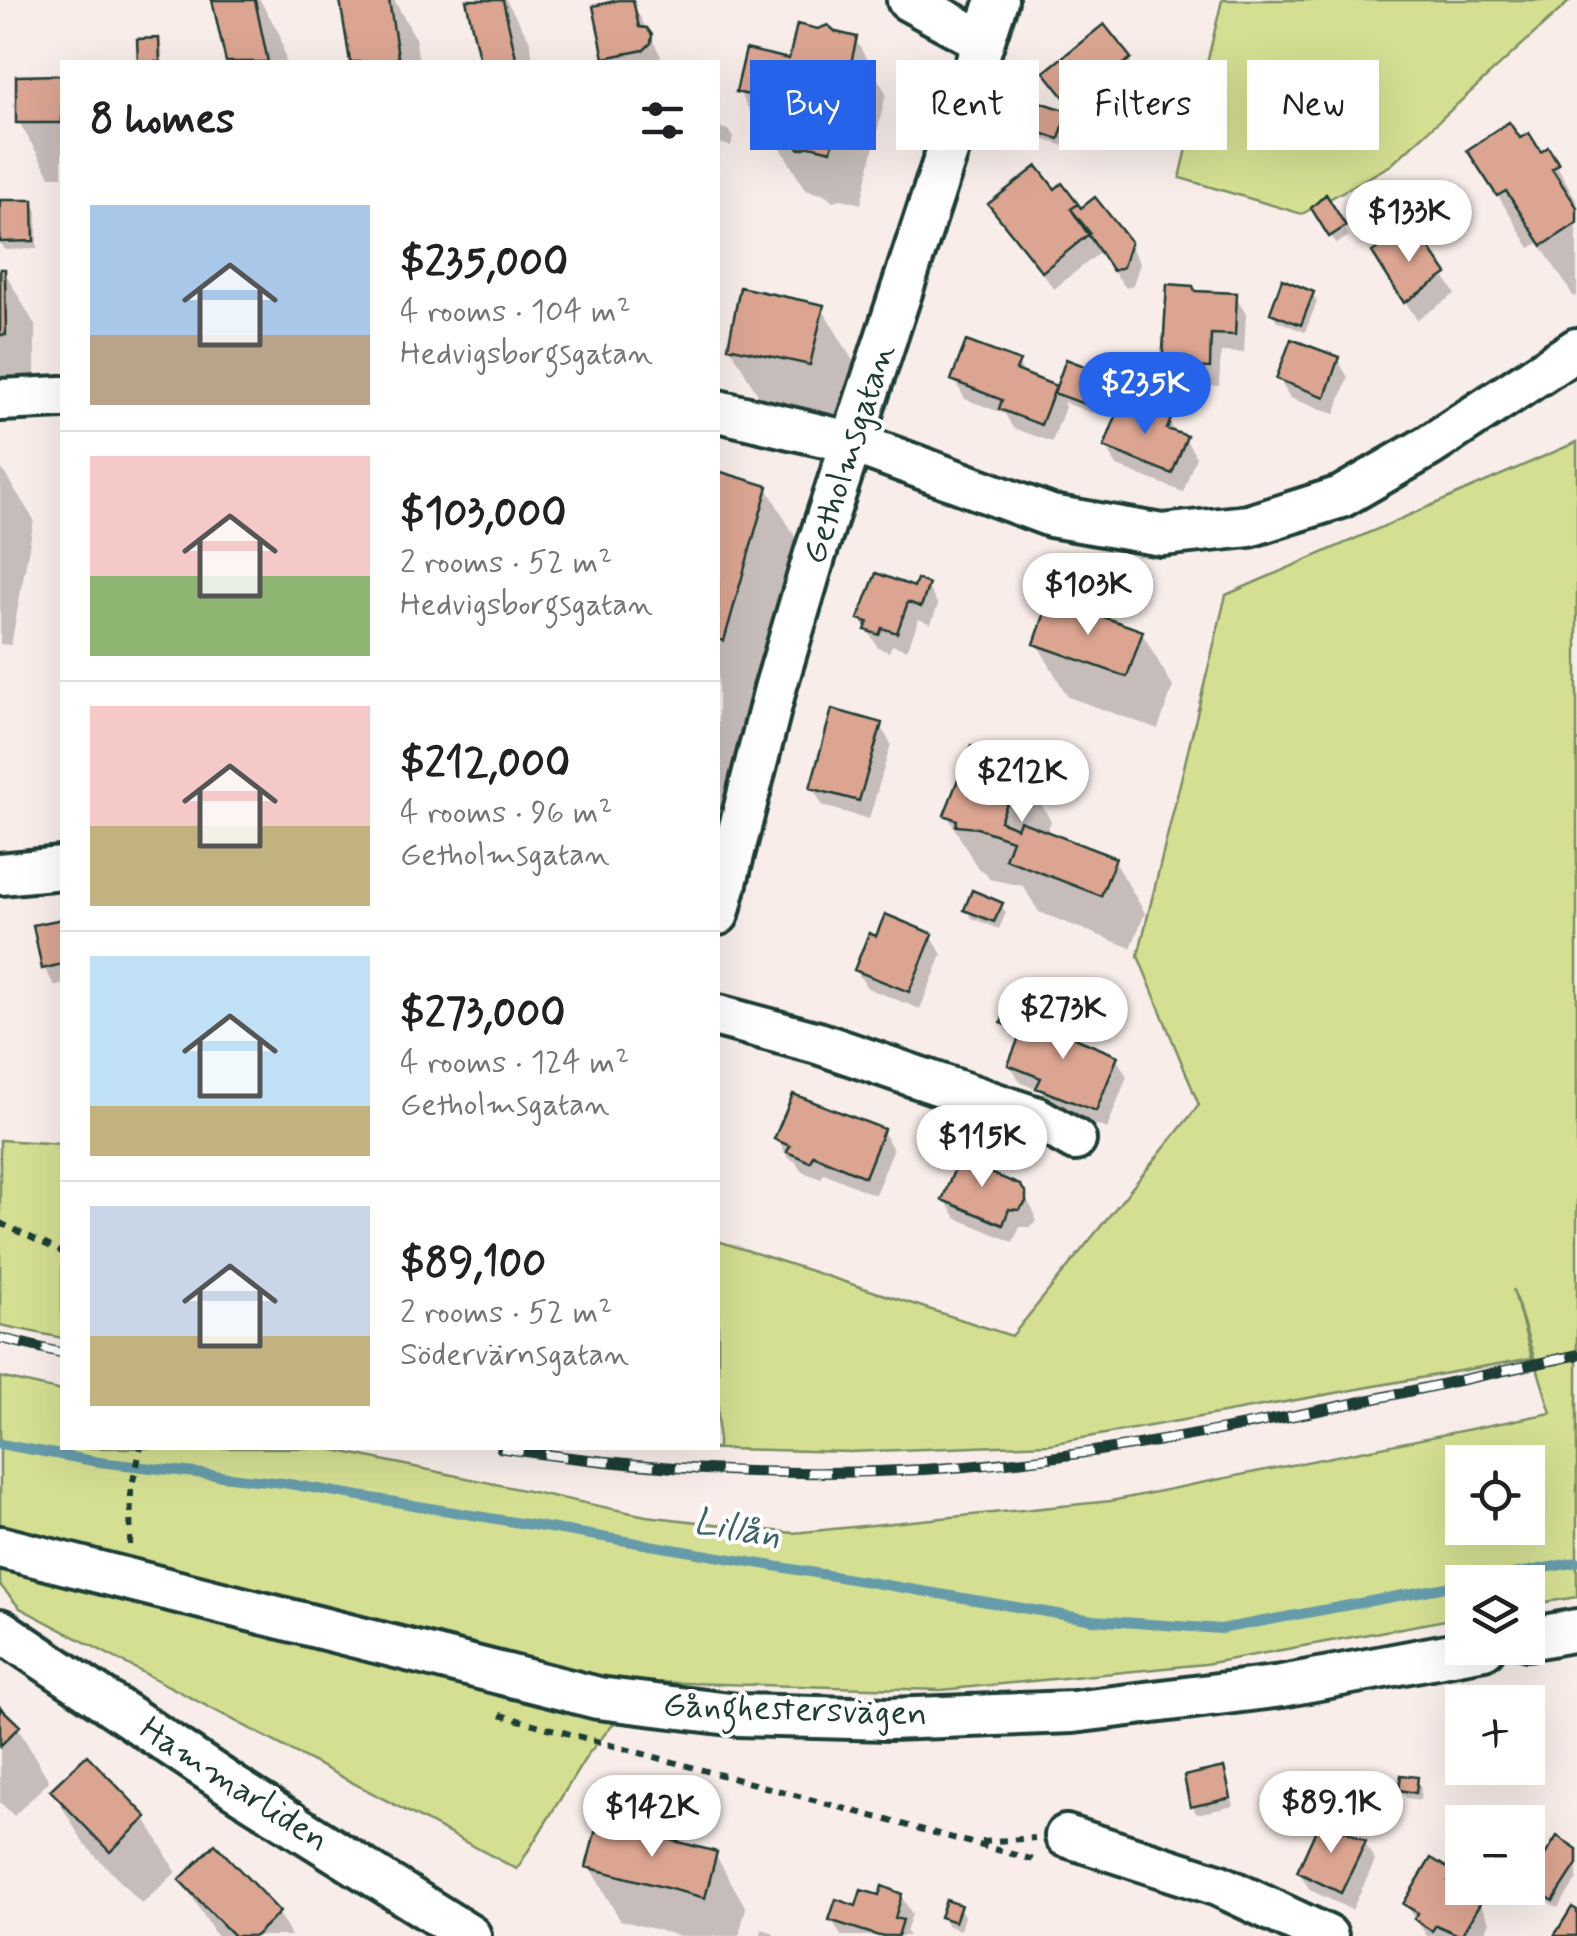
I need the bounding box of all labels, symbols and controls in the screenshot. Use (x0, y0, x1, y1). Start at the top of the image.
chip: Buy (750, 60, 876, 150)
chip: Rent (896, 60, 1039, 150)
chip: Filters (1059, 60, 1227, 150)
chip: New (1247, 60, 1379, 150)
text: 8 homes (90, 93, 235, 148)
icon: filters (635, 93, 690, 148)
pin: $133K (1339, 180, 1479, 265)
text: $133K (1368, 191, 1450, 233)
text: $235,000 (400, 236, 568, 291)
icon: home (170, 245, 290, 365)
text: 4 rooms · 104 m² (400, 291, 631, 333)
text: Hedvigsborgsgatan (400, 333, 653, 375)
street label: Getholmsgatan (792, 338, 906, 570)
pin: $235K (1075, 352, 1215, 437)
text: $235K (1101, 363, 1189, 405)
text: $103,000 (400, 487, 567, 542)
icon: home (170, 496, 290, 616)
text: 2 rooms · 52 m² (400, 542, 612, 584)
pin: $103K (1018, 553, 1158, 638)
text: $103K (1044, 564, 1132, 606)
text: Hedvigsborgsgatan (400, 584, 653, 626)
text: $212,000 (400, 737, 570, 792)
pin: $212K (952, 740, 1092, 825)
icon: home (170, 746, 290, 866)
text: $212K (977, 751, 1067, 793)
text: 4 rooms · 96 m² (400, 792, 613, 834)
text: Getholmsgatan (400, 834, 610, 876)
pin: $273K (993, 977, 1133, 1062)
text: $273,000 (400, 987, 565, 1042)
text: $273K (1020, 988, 1106, 1030)
icon: home (170, 996, 290, 1116)
text: 4 rooms · 124 m² (400, 1042, 629, 1084)
text: Getholmsgatan (400, 1084, 610, 1126)
pin: $115K (912, 1105, 1052, 1190)
text: $115K (938, 1116, 1026, 1158)
text: $89,100 (400, 1237, 546, 1292)
icon: home (170, 1246, 290, 1366)
text: 2 rooms · 52 m² (400, 1292, 612, 1334)
text: Södervärnsgatan (400, 1334, 629, 1376)
map controls (1445, 1445, 1545, 1905)
button: locate (1445, 1445, 1545, 1545)
water label: Lillån (690, 1497, 784, 1561)
button: layers (1445, 1565, 1545, 1665)
street label: Gånghestersvägen (662, 1682, 928, 1742)
button: + (1445, 1685, 1545, 1785)
street label: Hammarliden (131, 1707, 337, 1863)
pin: $89.1K (1250, 1771, 1412, 1856)
pin: $142K (582, 1775, 722, 1860)
text: $89.1K (1281, 1782, 1381, 1824)
text: $142K (605, 1786, 699, 1828)
button: − (1445, 1805, 1545, 1905)

